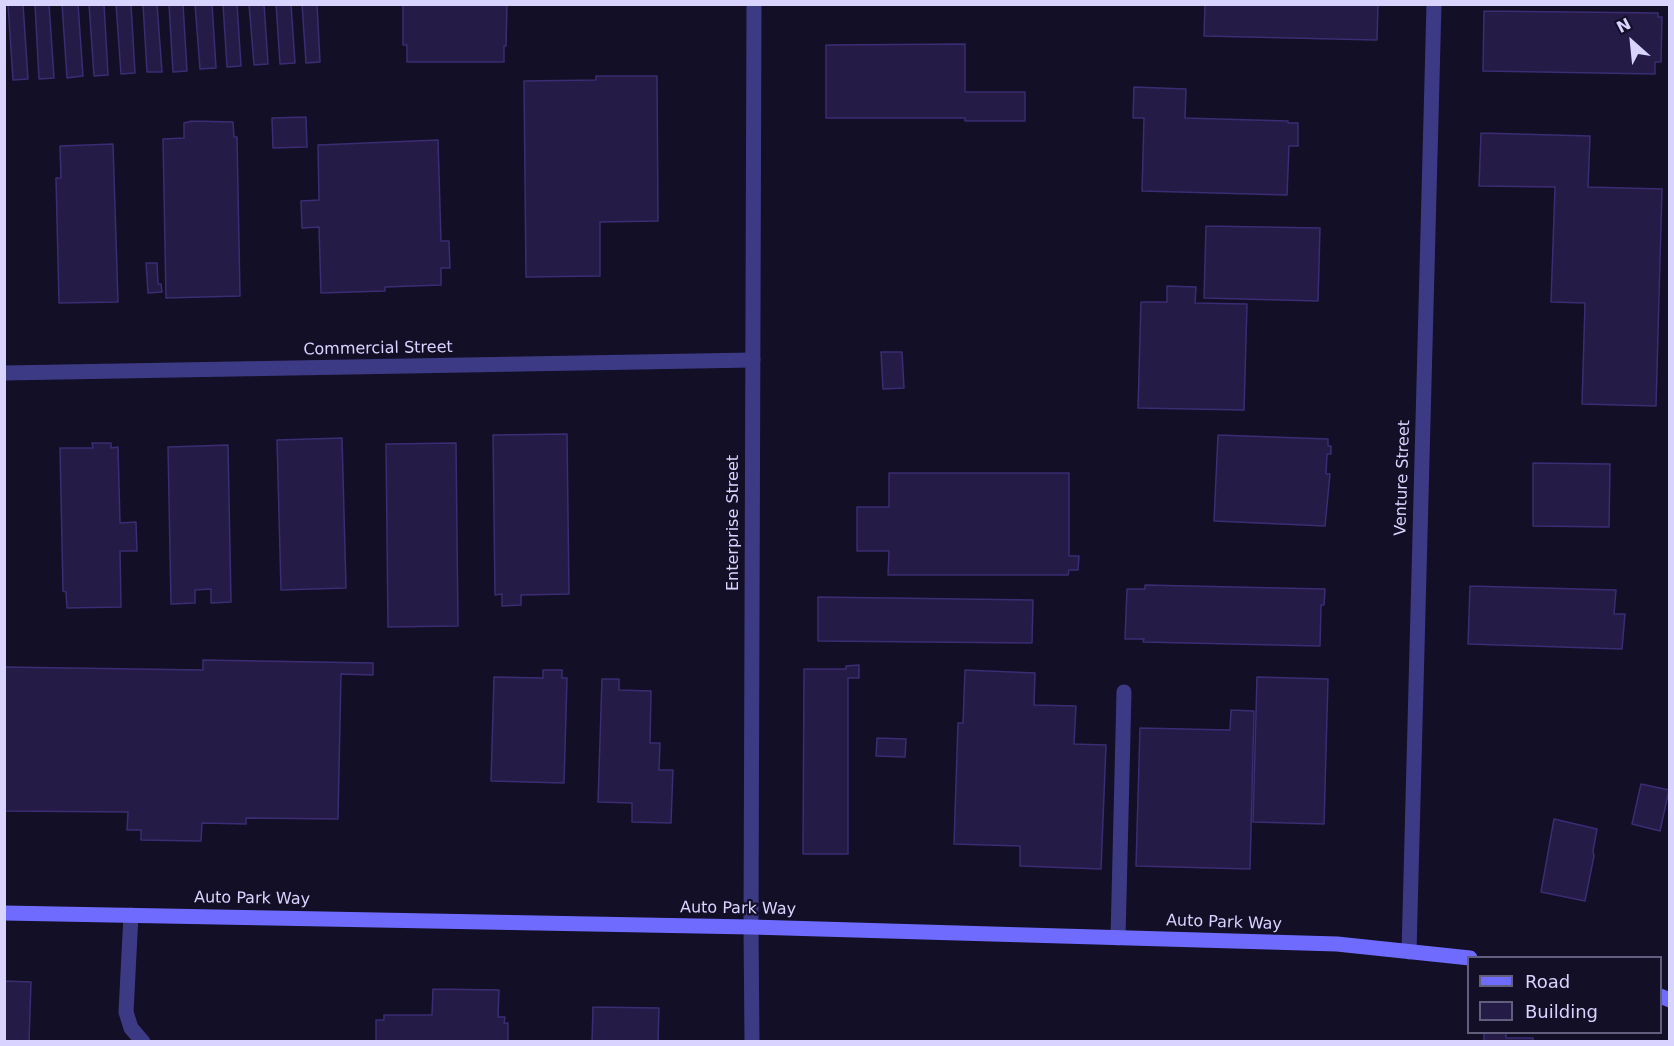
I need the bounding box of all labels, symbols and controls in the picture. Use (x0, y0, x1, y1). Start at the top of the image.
north arrow (1602, 12, 1662, 72)
text: N (1613, 14, 1634, 37)
street label: Commercial Street (303, 338, 453, 360)
street label: Venture Street (1391, 420, 1415, 536)
street label: Enterprise Street (724, 455, 744, 591)
street label: Auto Park Way (194, 888, 310, 910)
street label: Auto Park Way (680, 898, 796, 920)
street label: Auto Park Way (1166, 911, 1282, 935)
legend (1467, 956, 1662, 1034)
text: Road (1525, 971, 1570, 992)
text: Building (1525, 1001, 1598, 1022)

